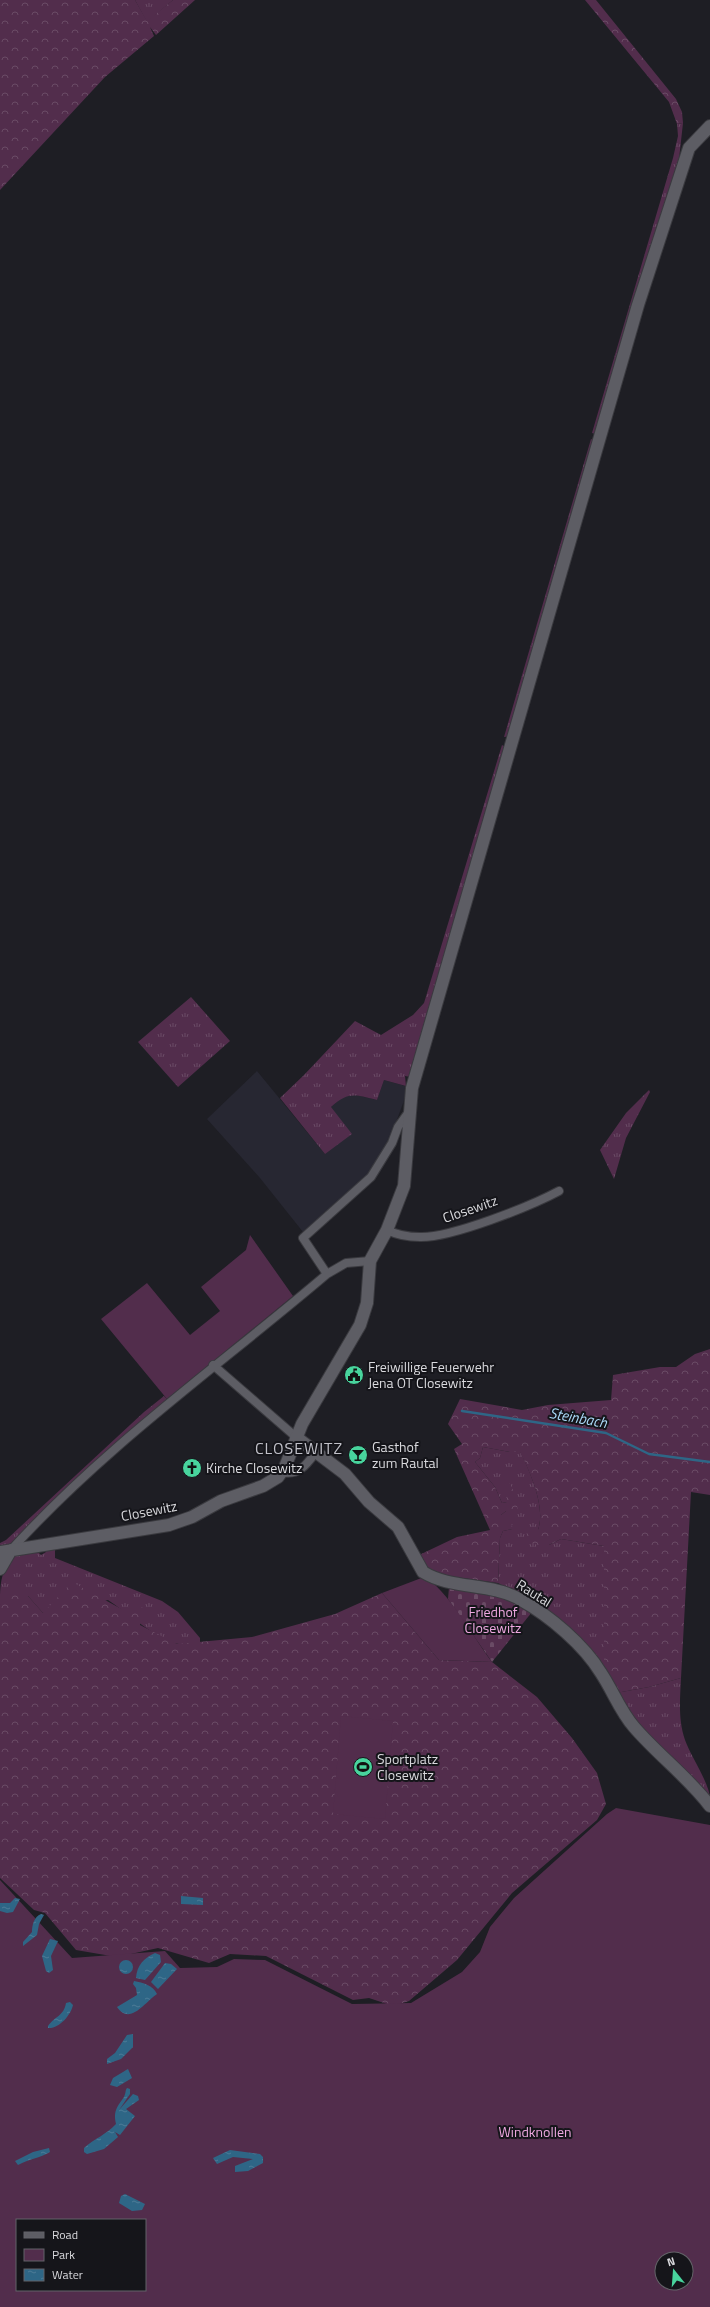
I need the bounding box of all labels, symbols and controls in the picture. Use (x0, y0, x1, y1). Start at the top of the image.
street label: Closewitz (440, 1189, 500, 1228)
place label: Freiwillige Feuerwehr Jena OT Closewitz (368, 1356, 494, 1393)
public building icon: Freiwillige Feuerwehr Jena OT Closewitz (343, 1364, 365, 1386)
water label: Steinbach (547, 1401, 609, 1434)
district label: CLOSEWITZ (255, 1436, 343, 1460)
place label: Gasthof zum Rautal (372, 1436, 439, 1473)
bar icon: Gasthof zum Rautal (347, 1444, 369, 1466)
church icon: Kirche Closewitz (181, 1457, 203, 1479)
place label: Kirche Closewitz (206, 1457, 302, 1478)
street label: Closewitz (119, 1495, 179, 1526)
street label: Rautal (512, 1574, 556, 1612)
park label: Friedhof Closewitz (465, 1601, 521, 1638)
place label: Sportplatz Closewitz (377, 1748, 438, 1785)
sports icon: Sportplatz Closewitz (352, 1756, 374, 1778)
park label: Windknollen (498, 2121, 572, 2142)
legend (16, 2219, 146, 2291)
text: Road (52, 2225, 78, 2244)
text: Park (52, 2245, 75, 2264)
north arrow (654, 2251, 694, 2291)
text: N (665, 2253, 677, 2270)
text: Water (52, 2265, 83, 2284)

